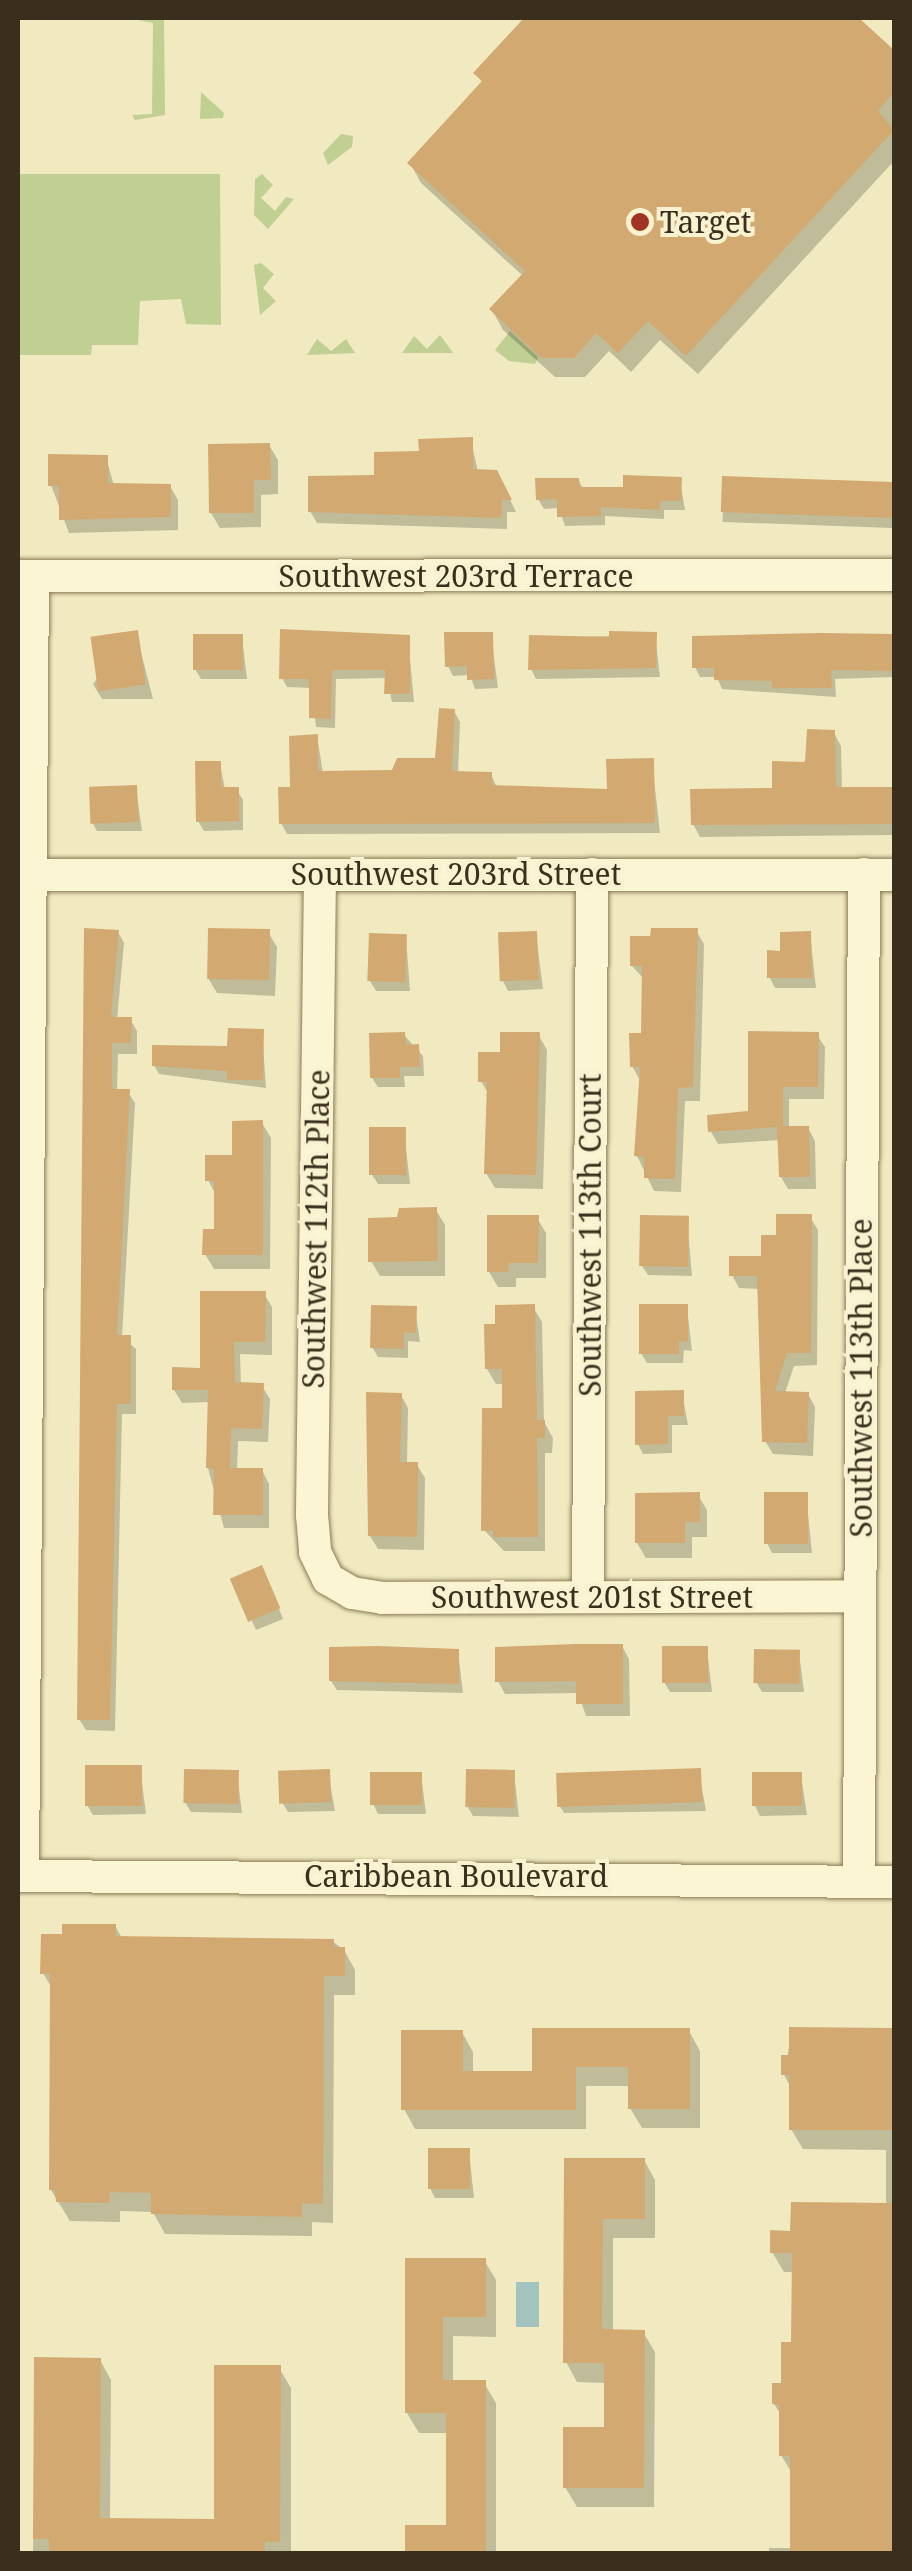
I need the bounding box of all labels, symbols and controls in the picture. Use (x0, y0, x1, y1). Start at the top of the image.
place label: Target (660, 204, 751, 240)
marker: Target (629, 211, 651, 233)
street label: Southwest 203rd Terrace (278, 558, 634, 594)
street label: Southwest 203rd Street (291, 856, 621, 892)
street label: Southwest 112th Place (295, 1069, 337, 1389)
street label: Southwest 113th Court (572, 1073, 608, 1397)
street label: Southwest 113th Place (843, 1219, 879, 1537)
street label: Southwest 201st Street (431, 1579, 753, 1615)
street label: Caribbean Boulevard (304, 1858, 608, 1894)

